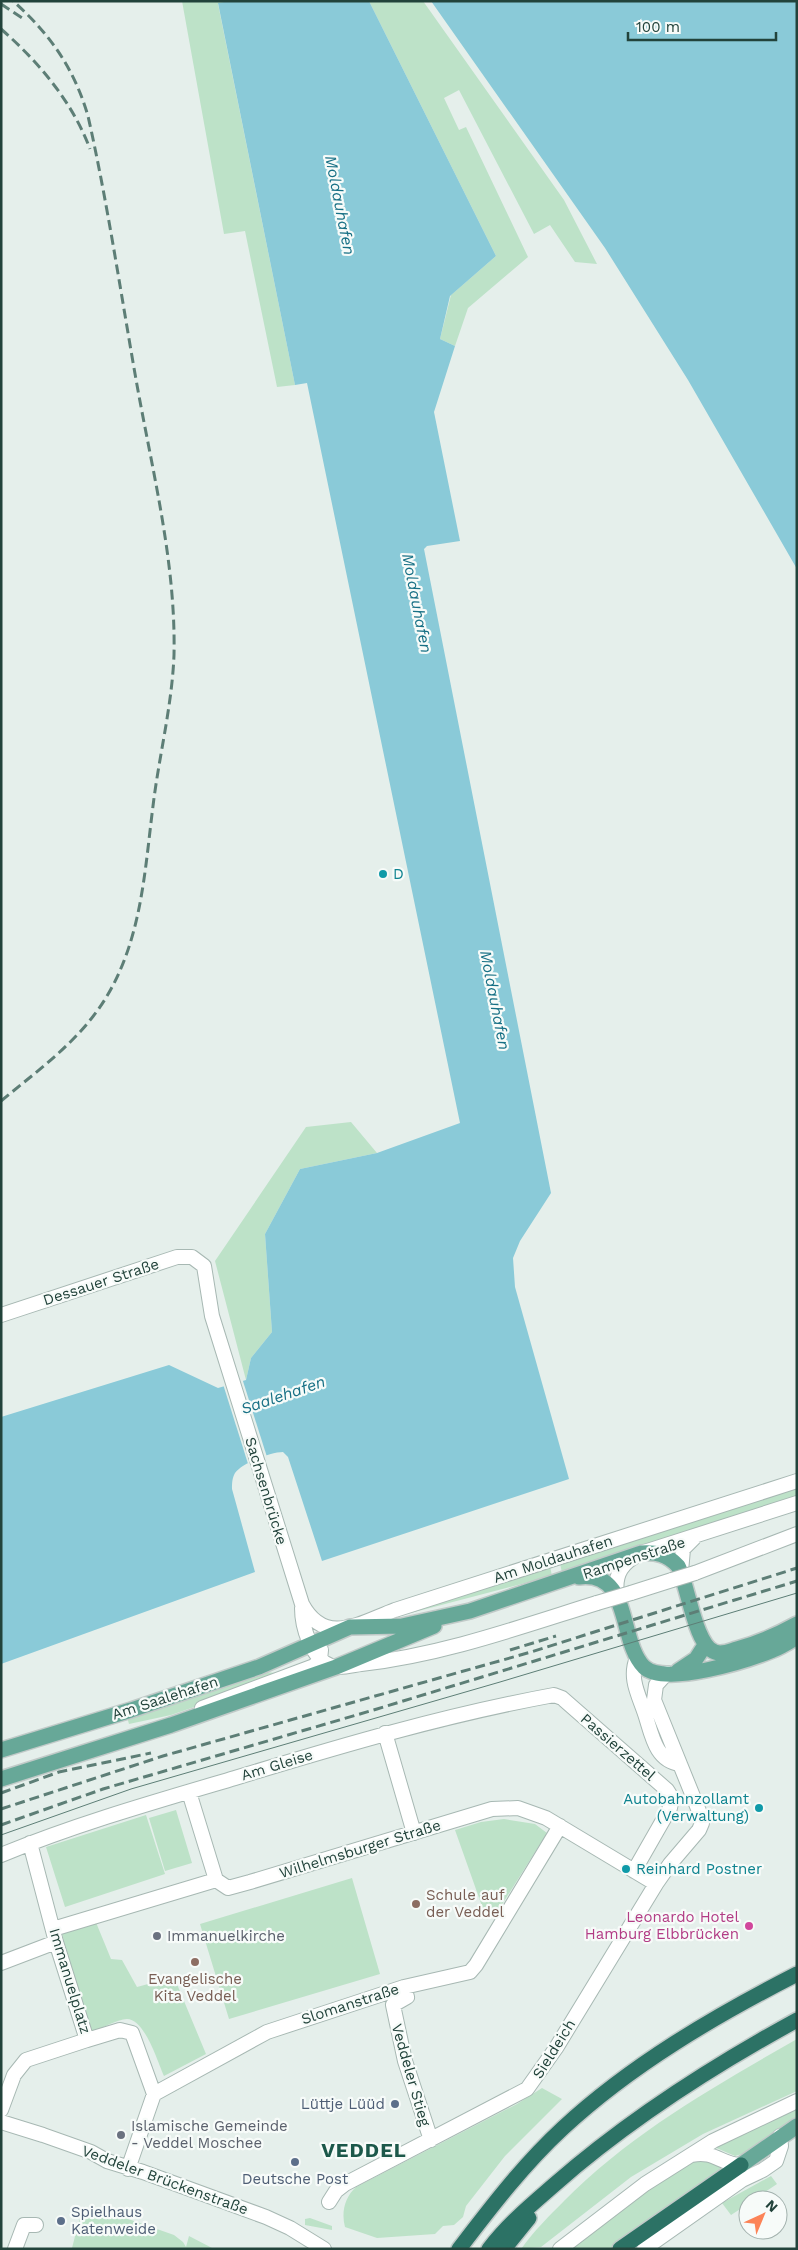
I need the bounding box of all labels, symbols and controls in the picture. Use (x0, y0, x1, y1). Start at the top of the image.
scale bar (628, 10, 776, 42)
text: 100 m (636, 18, 680, 36)
water label: Moldauhafen (321, 154, 359, 256)
water label: Moldauhafen (398, 552, 436, 654)
place label: D (393, 865, 404, 883)
marker: D (377, 868, 389, 880)
water label: Moldauhafen (476, 949, 514, 1051)
street label: Dessauer Straße (41, 1255, 161, 1309)
water label: Saalehafen (238, 1372, 328, 1418)
street label: Sachsenbrücke (241, 1435, 291, 1547)
street label: Am Moldauhafen (491, 1531, 615, 1587)
street label: Rampenstraße (581, 1533, 687, 1583)
street label: Am Saalehafen (110, 1672, 220, 1724)
street label: Passierzettel (577, 1710, 659, 1785)
street label: Am Gleise (239, 1746, 315, 1784)
place label: Autobahnzollamt (Verwaltung) (623, 1790, 750, 1825)
marker: Autobahnzollamt (Verwaltung) (753, 1802, 765, 1814)
street label: Wilhelmsburger Straße (277, 1816, 443, 1882)
place label: Reinhard Postner (636, 1860, 762, 1878)
marker: Reinhard Postner (620, 1863, 632, 1875)
place label: Schule auf der Veddel (426, 1886, 505, 1921)
marker: Schule auf der Veddel (410, 1898, 422, 1910)
place label: Leonardo Hotel Hamburg Elbbrücken (585, 1908, 739, 1943)
marker: Leonardo Hotel Hamburg Elbbrücken (743, 1920, 755, 1932)
street label: Immanuelplatz (45, 1926, 95, 2036)
place label: Immanuelkirche (167, 1927, 285, 1945)
marker: Immanuelkirche (151, 1930, 163, 1942)
marker: Evangelische Kita Veddel (189, 1956, 201, 1968)
place label: Evangelische Kita Veddel (148, 1970, 242, 2005)
street label: Slomanstraße (299, 1980, 401, 2028)
street label: Sieldeich (529, 2016, 579, 2082)
street label: Veddeler Stieg (388, 2022, 434, 2128)
place label: Lüttje Lüüd (301, 2095, 385, 2113)
marker: Lüttje Lüüd (389, 2098, 401, 2110)
place label: Islamische Gemeinde - Veddel Moschee (131, 2117, 288, 2152)
marker: Islamische Gemeinde - Veddel Moschee (115, 2129, 127, 2141)
district label: VEDDEL (321, 2138, 407, 2162)
street label: Veddeler Brückenstraße (79, 2142, 251, 2218)
marker: Deutsche Post (289, 2156, 301, 2168)
place label: Deutsche Post (242, 2170, 349, 2188)
north arrow (738, 2190, 788, 2240)
text: N (763, 2196, 781, 2215)
place label: Spielhaus Katenweide (71, 2203, 156, 2238)
marker: Spielhaus Katenweide (55, 2215, 67, 2227)

